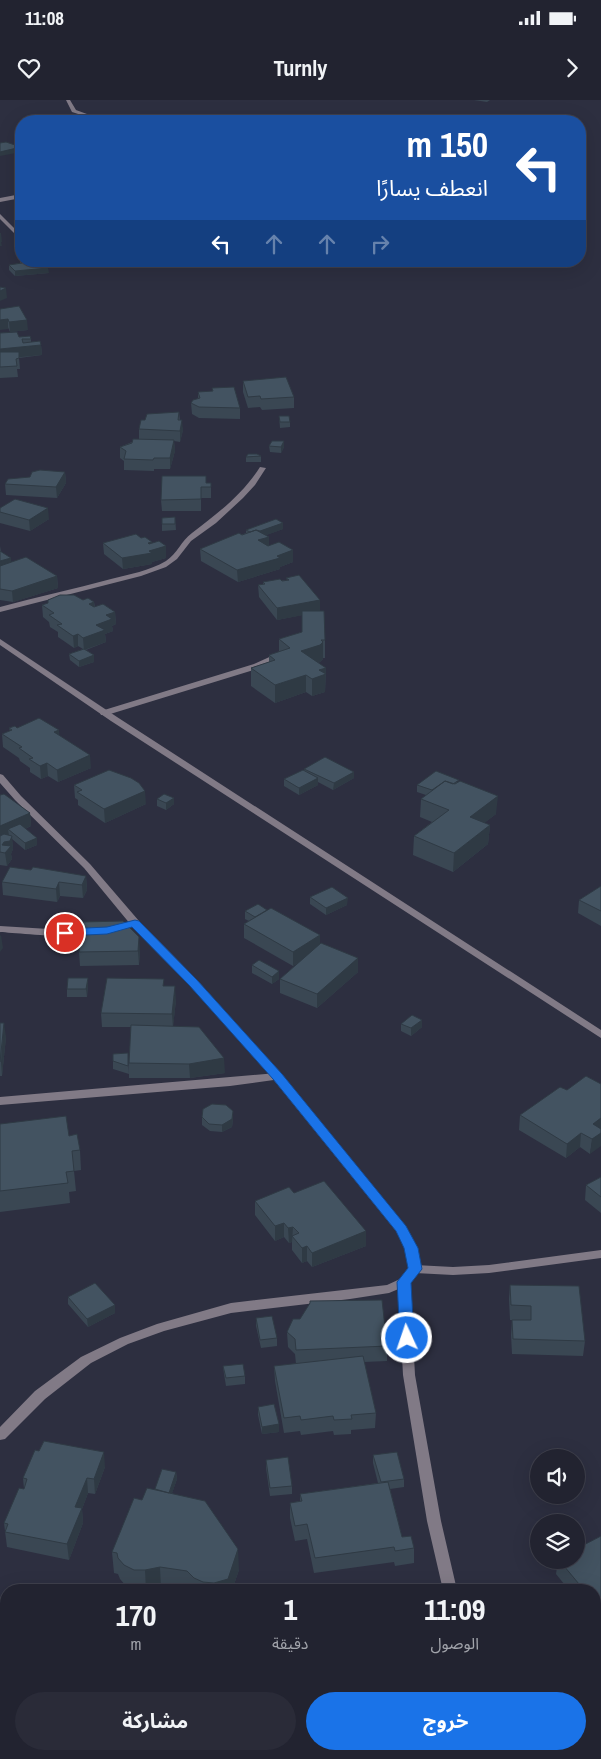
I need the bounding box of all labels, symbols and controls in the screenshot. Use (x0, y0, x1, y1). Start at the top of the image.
text: 11:08 (25, 5, 64, 31)
text: Turnly (274, 53, 327, 83)
icon: heart (15, 54, 43, 82)
icon: forward (558, 54, 586, 82)
text: 150 m (407, 121, 488, 168)
icon: left (506, 135, 571, 200)
text: انعطف يسارًا (376, 173, 488, 203)
icon: left (207, 230, 235, 258)
icon: ahead (260, 230, 288, 258)
icon: ahead (313, 230, 341, 258)
icon: right (366, 230, 394, 258)
pin (44, 912, 86, 954)
icon: arrive (51, 919, 79, 947)
position arrow (380, 1311, 432, 1363)
map controls (530, 1449, 585, 1569)
button: sound (530, 1449, 585, 1504)
button: layers (530, 1514, 585, 1569)
text: 1 (283, 1589, 297, 1629)
text: 11:09 (424, 1589, 486, 1629)
text: 170 (115, 1595, 157, 1635)
text: دقيقة (272, 1632, 308, 1654)
text: الوصول (430, 1632, 479, 1654)
text: m (131, 1633, 141, 1655)
button: مشاركة (15, 1692, 296, 1750)
button: خروج (306, 1692, 586, 1750)

